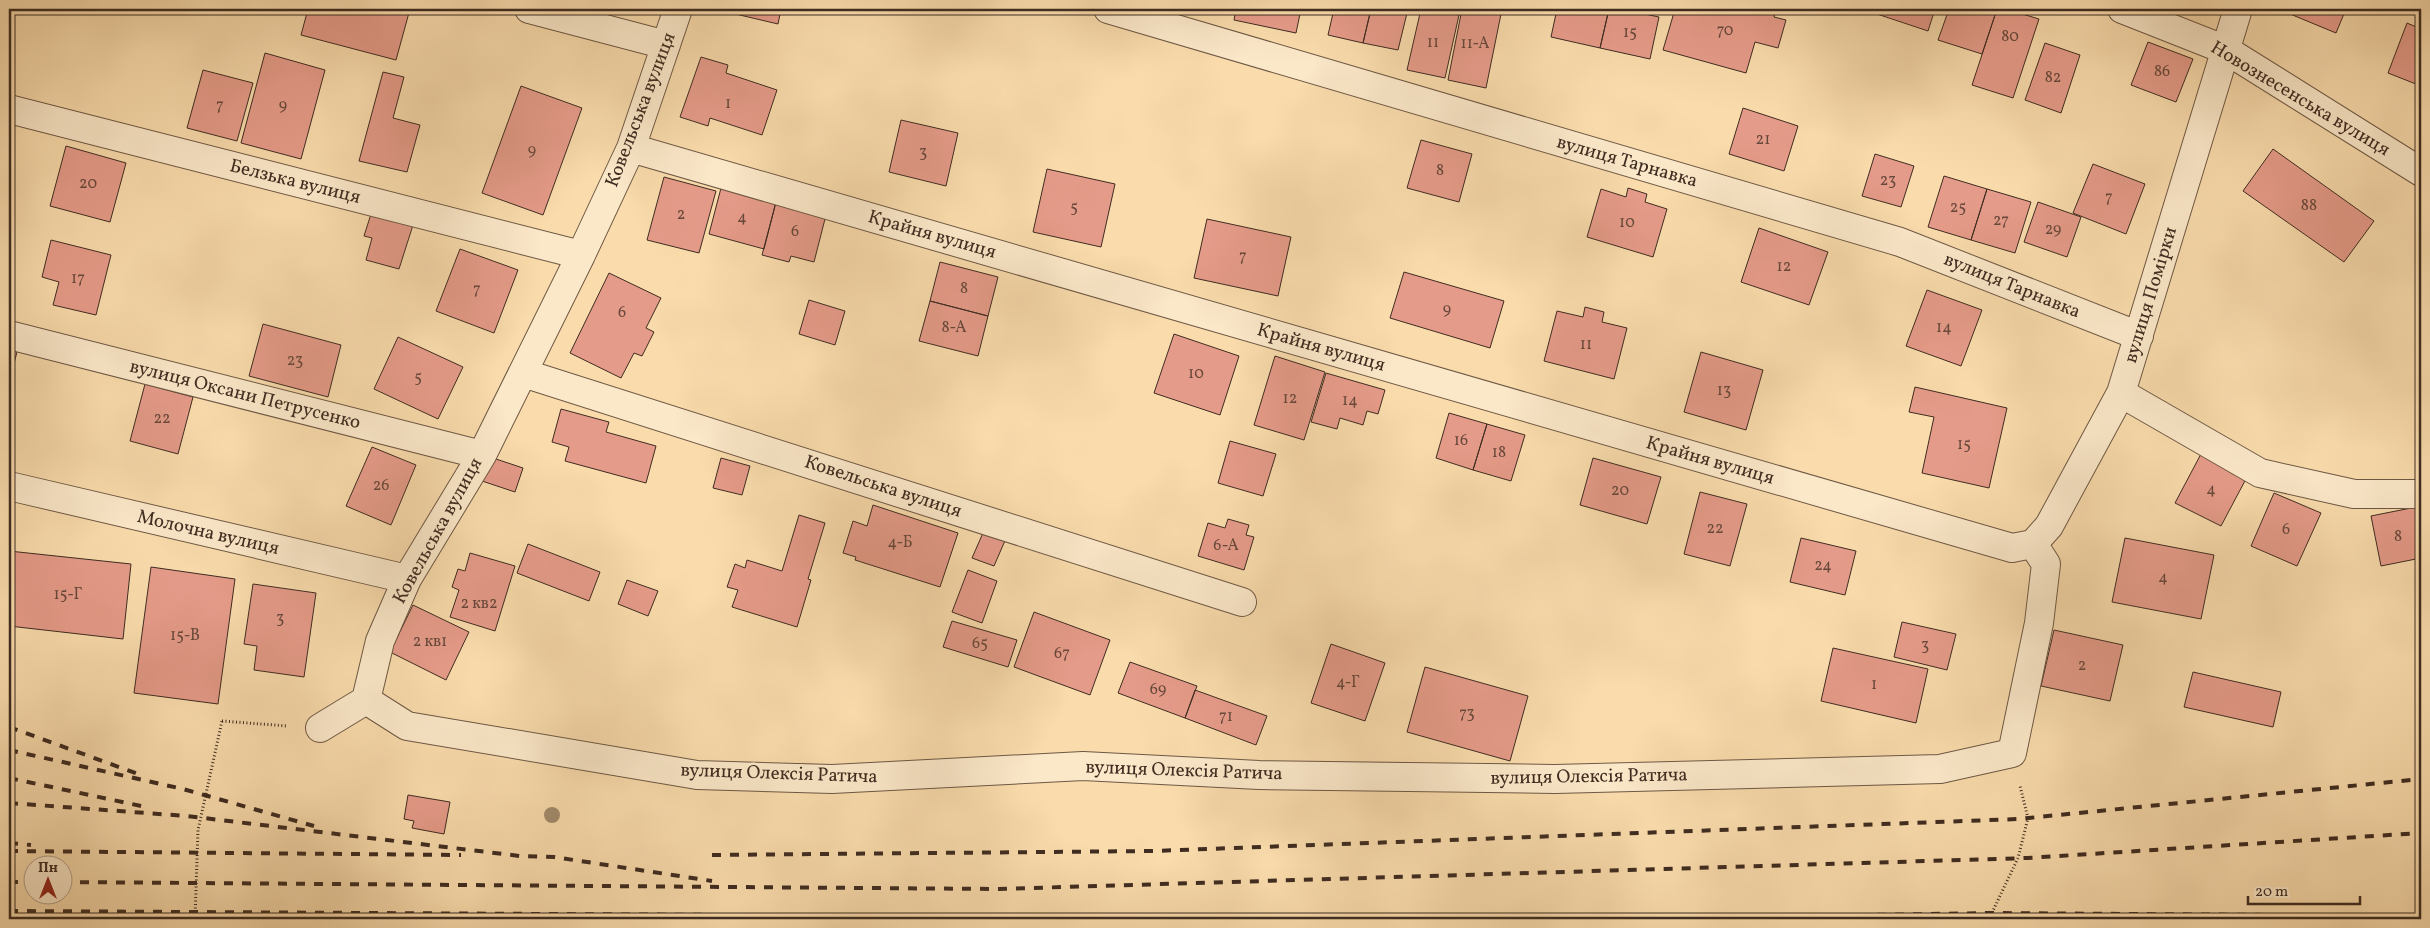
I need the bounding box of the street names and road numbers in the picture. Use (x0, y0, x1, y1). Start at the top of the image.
street label: Ковельська вулиця (600, 29, 683, 191)
street label: Новознесенська вулиця (2205, 35, 2395, 163)
street label: вулиця Тарнавка (1554, 129, 1700, 195)
street label: Белзька вулиця (227, 153, 363, 211)
street label: Крайня вулиця (865, 204, 999, 266)
street label: вулиця Помірки (2118, 224, 2184, 366)
street label: вулиця Тарнавка (1940, 247, 2084, 325)
street label: Крайня вулиця (1254, 317, 1388, 379)
street label: вулиця Оксани Петрусенко (127, 354, 363, 436)
street label: Крайня вулиця (1643, 430, 1777, 492)
street label: Ковельська вулиця (801, 449, 965, 525)
street label: Ковельська вулиця (387, 453, 489, 609)
street label: Молочна вулиця (134, 504, 282, 562)
street label: вулиця Олексія Ратича (1085, 755, 1283, 787)
street label: вулиця Олексія Ратича (680, 758, 878, 790)
street label: вулиця Олексія Ратича (1490, 762, 1688, 792)

